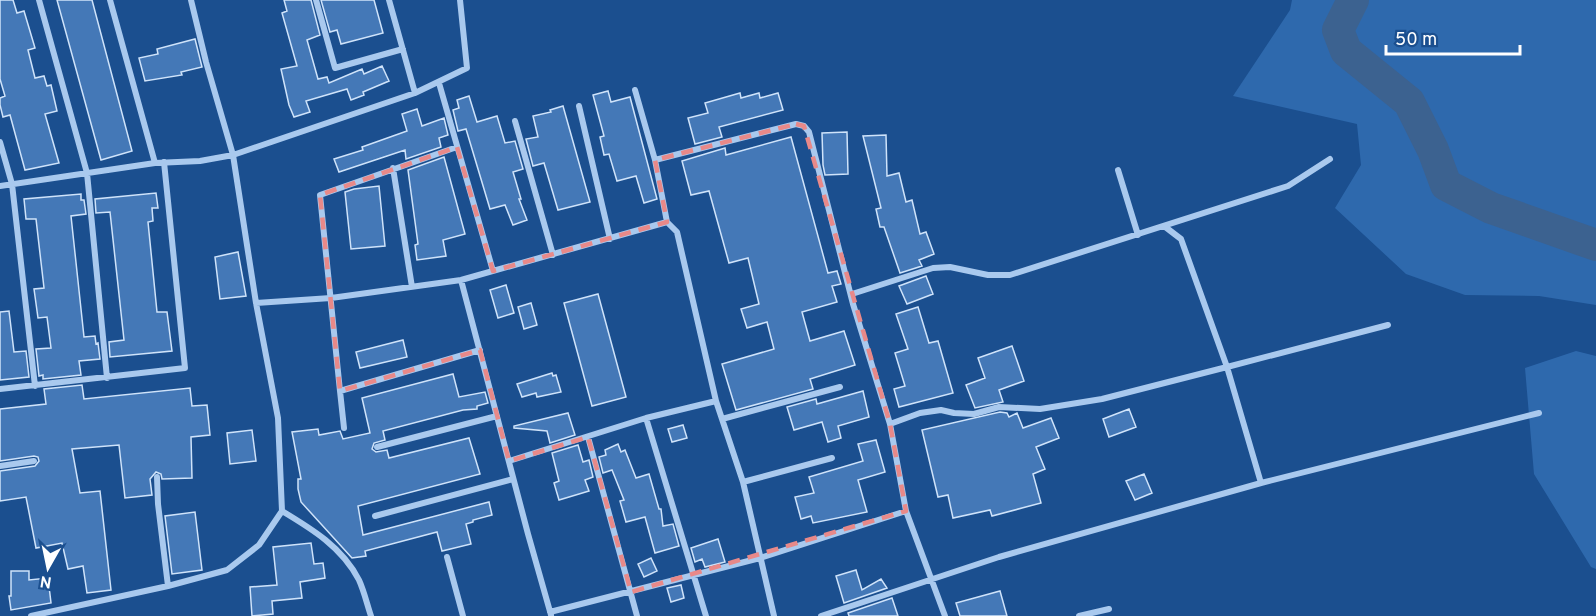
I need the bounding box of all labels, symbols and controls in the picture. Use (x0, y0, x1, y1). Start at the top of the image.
scale bar (1386, 18, 1520, 56)
text: 50 m (1395, 29, 1437, 52)
north arrow (18, 538, 78, 598)
text: N (39, 570, 53, 592)

